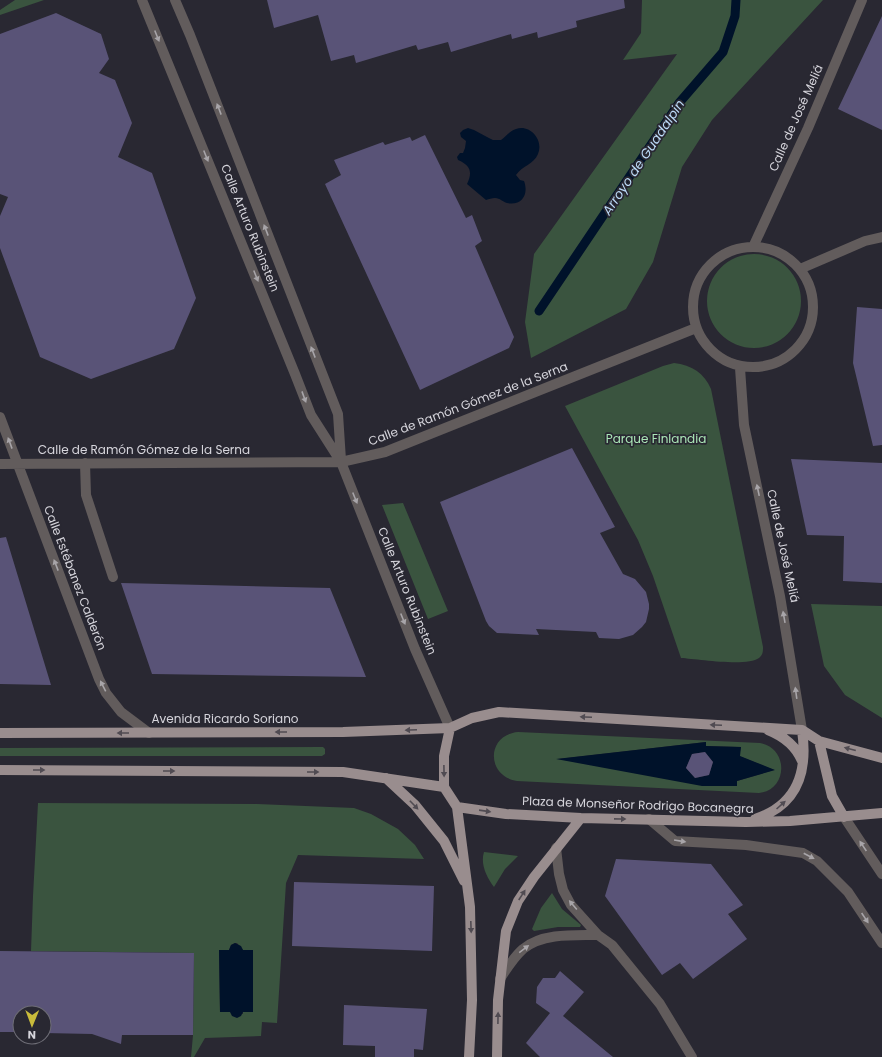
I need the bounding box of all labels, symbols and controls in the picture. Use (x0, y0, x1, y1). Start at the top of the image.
one-way arrow (154, 31, 160, 43)
street label: Calle de José Meliá (764, 62, 827, 174)
water label: Arroyo de Guadalpin (597, 96, 689, 220)
one-way arrow (216, 103, 222, 115)
one-way arrow (203, 151, 209, 162)
street label: Calle Arturo Rubinstein (217, 161, 284, 294)
one-way arrow (263, 224, 269, 236)
one-way arrow (253, 271, 259, 283)
one-way arrow (310, 345, 316, 357)
street label: Calle de Ramón Gómez de la Serna (366, 358, 570, 450)
one-way arrow (302, 391, 308, 403)
park label: Parque Finlandia (606, 430, 706, 447)
one-way arrow (6, 437, 12, 449)
street label: Calle de Ramón Gómez de la Serna (38, 441, 250, 458)
one-way arrow (754, 483, 760, 496)
street label: Calle de José Meliá (763, 488, 804, 604)
one-way arrow (353, 493, 359, 505)
street label: Calle Estébanez Calderón (40, 503, 111, 653)
street label: Calle Arturo Rubinstein (374, 524, 441, 657)
one-way arrow (52, 558, 58, 570)
one-way arrow (781, 611, 787, 623)
one-way arrow (401, 614, 407, 626)
one-way arrow (99, 680, 106, 692)
one-way arrow (793, 686, 799, 699)
street label: Avenida Ricardo Soriano (151, 710, 299, 727)
one-way arrow (579, 714, 592, 720)
one-way arrow (710, 721, 722, 728)
one-way arrow (404, 727, 417, 733)
one-way arrow (274, 729, 287, 735)
one-way arrow (116, 730, 129, 736)
one-way arrow (844, 746, 857, 752)
one-way arrow (441, 765, 447, 778)
one-way arrow (33, 767, 46, 773)
one-way arrow (163, 768, 176, 774)
one-way arrow (307, 769, 320, 775)
street label: Plaza de Monseñor Rodrigo Bocanegra (522, 792, 754, 817)
one-way arrow (409, 800, 419, 810)
one-way arrow (775, 800, 786, 809)
one-way arrow (479, 808, 491, 814)
one-way arrow (614, 816, 627, 822)
one-way arrow (674, 838, 687, 844)
one-way arrow (859, 841, 867, 851)
one-way arrow (803, 853, 814, 860)
one-way arrow (518, 890, 526, 900)
one-way arrow (568, 900, 577, 911)
one-way arrow (861, 912, 869, 923)
one-way arrow (467, 921, 474, 933)
one-way arrow (519, 945, 530, 953)
north arrow (12, 1005, 52, 1045)
one-way arrow (495, 1011, 501, 1024)
text: N (28, 1027, 36, 1043)

